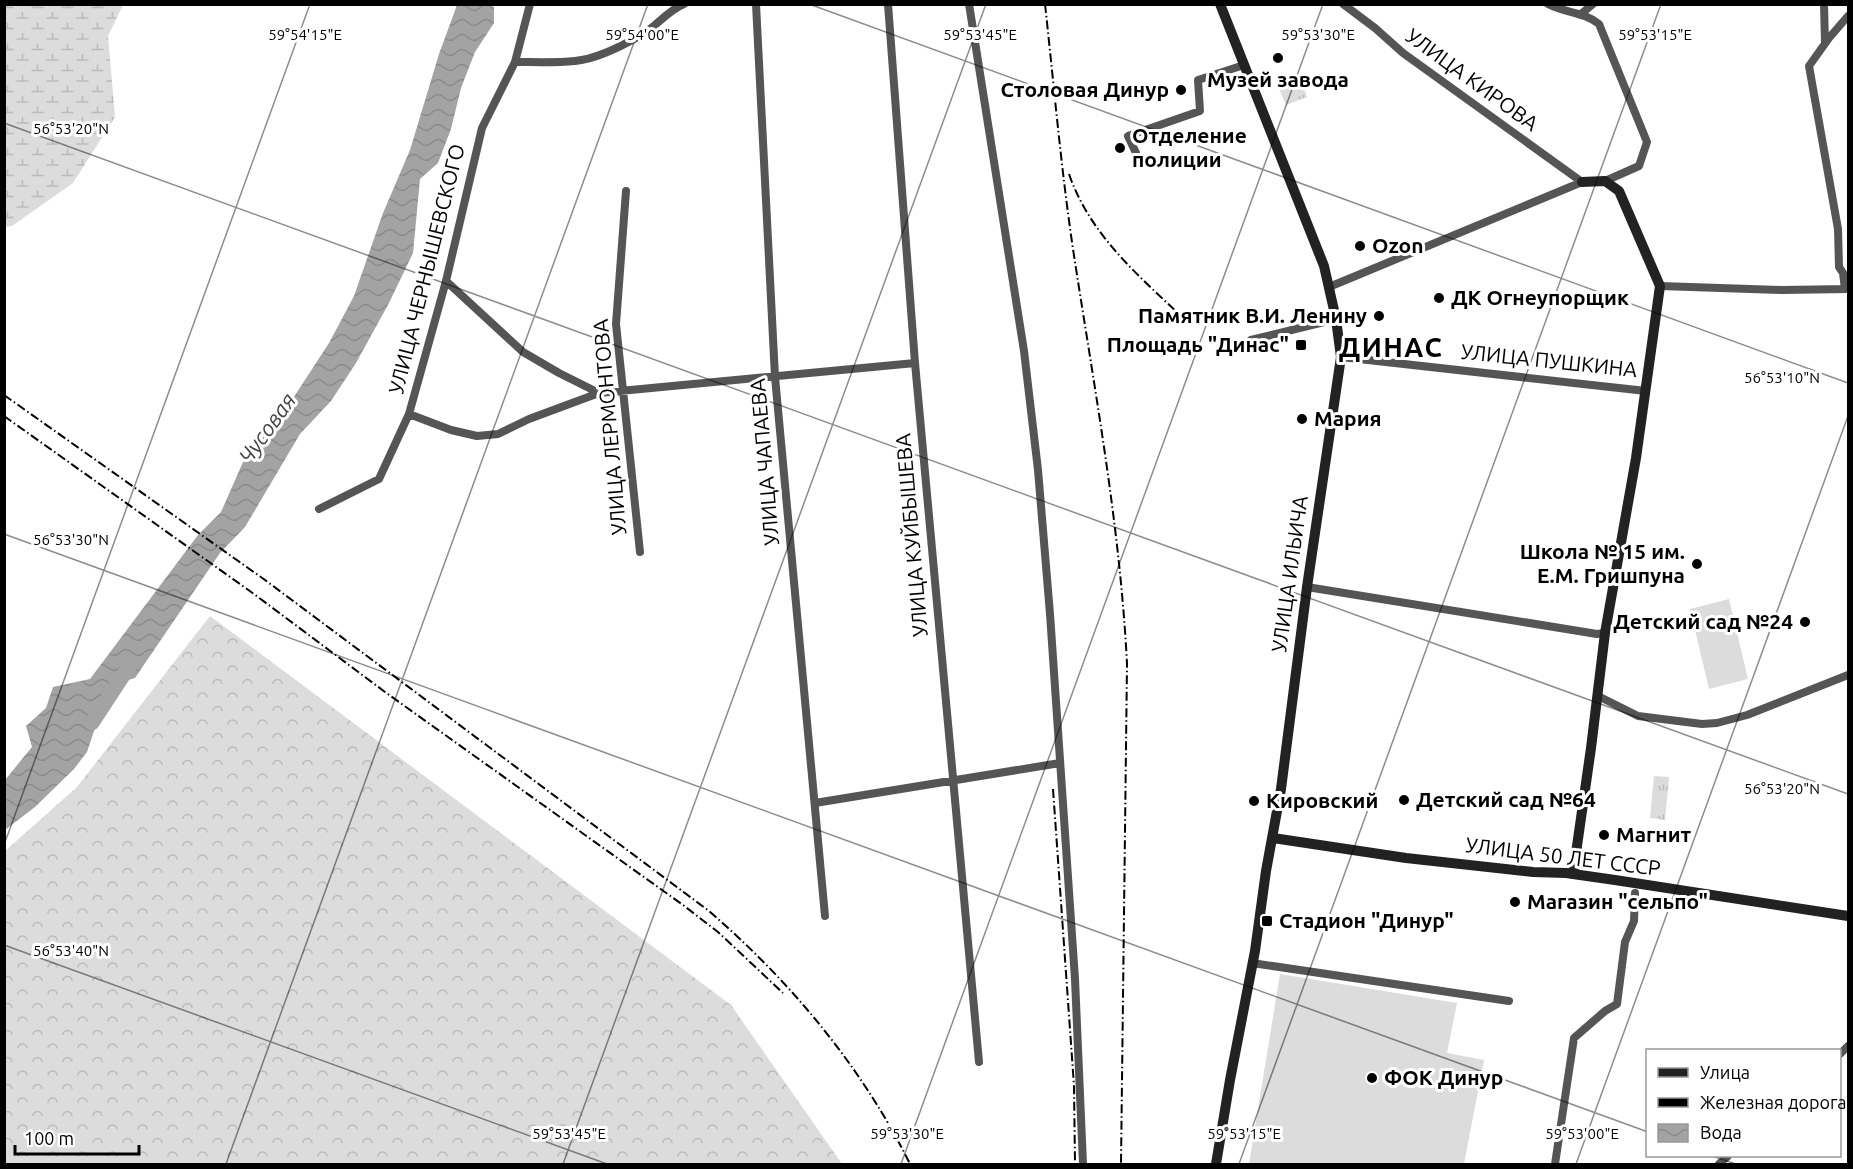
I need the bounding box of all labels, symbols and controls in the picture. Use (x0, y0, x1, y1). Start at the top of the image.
street label: УЛИЦА КИРОВА (1402, 23, 1544, 135)
text: 59°54'15"E (268, 26, 342, 43)
text: 59°54'00"E (605, 26, 679, 43)
text: 59°53'45"E (943, 26, 1017, 43)
text: 59°53'30"E (1281, 26, 1355, 43)
text: 59°53'15"E (1618, 26, 1692, 43)
marker: Музей завода (1271, 51, 1285, 65)
place label: Музей завода (1207, 67, 1349, 91)
place label: Столовая Динур (1000, 77, 1169, 101)
marker: Столовая Динур (1174, 83, 1188, 97)
text: 56°53'20"N (33, 120, 109, 137)
place label: Отделение полиции (1132, 123, 1247, 171)
street label: УЛИЦА ЧЕРНЫШЕВСКОГО (383, 141, 469, 396)
marker: Отделение полиции (1113, 141, 1127, 155)
place label: Ozon (1372, 233, 1423, 257)
marker: Ozon (1353, 239, 1367, 253)
place label: ДК Огнеупорщик (1451, 285, 1629, 309)
marker: ДК Огнеупорщик (1432, 291, 1446, 305)
place label: Памятник В.И. Ленину (1138, 303, 1367, 327)
marker: Памятник В.И. Ленину (1372, 309, 1386, 323)
street label: УЛИЦА ЛЕРМОНТОВА (588, 318, 630, 536)
place label: Площадь "Динас" (1107, 332, 1289, 356)
district label: ДИНАС (1339, 332, 1443, 362)
marker: Площадь "Динас" (1294, 338, 1308, 352)
street label: УЛИЦА ПУШКИНА (1460, 339, 1639, 381)
text: 56°53'10"N (1744, 369, 1820, 386)
street label: УЛИЦА ЧАПАЕВА (745, 377, 783, 547)
water label: Чусовая (233, 388, 300, 467)
place label: Мария (1314, 406, 1382, 430)
marker: Мария (1295, 412, 1309, 426)
street label: УЛИЦА КУЙБЫШЕВА (890, 432, 932, 638)
street label: УЛИЦА ИЛЬИЧА (1266, 494, 1312, 654)
text: 56°53'30"N (33, 531, 109, 548)
place label: Школа № 15 им. Е.М. Гришпуна (1520, 539, 1685, 587)
marker: Школа № 15 им. Е.М. Гришпуна (1690, 557, 1704, 571)
place label: Детский сад №24 (1613, 609, 1793, 633)
marker: Детский сад №24 (1798, 615, 1812, 629)
text: 56°53'20"N (1744, 780, 1820, 797)
place label: Детский сад №64 (1416, 787, 1596, 811)
place label: Кировский (1266, 788, 1378, 812)
marker: Детский сад №64 (1397, 793, 1411, 807)
marker: Кировский (1247, 794, 1261, 808)
place label: Магнит (1616, 822, 1692, 846)
marker: Магнит (1597, 828, 1611, 842)
street label: УЛИЦА 50 ЛЕТ СССР (1464, 832, 1662, 880)
place label: Магазин "сельпо" (1527, 889, 1708, 913)
marker: Магазин "сельпо" (1508, 895, 1522, 909)
place label: Стадион "Динур" (1279, 908, 1454, 932)
marker: Стадион "Динур" (1260, 914, 1274, 928)
text: 56°53'40"N (33, 942, 109, 959)
legend (1646, 1049, 1841, 1157)
text: Улица (1700, 1062, 1750, 1082)
place label: ФОК Динур (1384, 1065, 1503, 1089)
marker: ФОК Динур (1365, 1071, 1379, 1085)
text: Железная дорога (1700, 1092, 1847, 1112)
scale bar (15, 1118, 140, 1156)
text: Вода (1700, 1122, 1742, 1142)
text: 59°53'45"E (532, 1125, 606, 1142)
text: 59°53'30"E (870, 1125, 944, 1142)
text: 59°53'15"E (1207, 1125, 1281, 1142)
text: 59°53'00"E (1545, 1125, 1619, 1142)
text: 100 m (24, 1128, 74, 1148)

